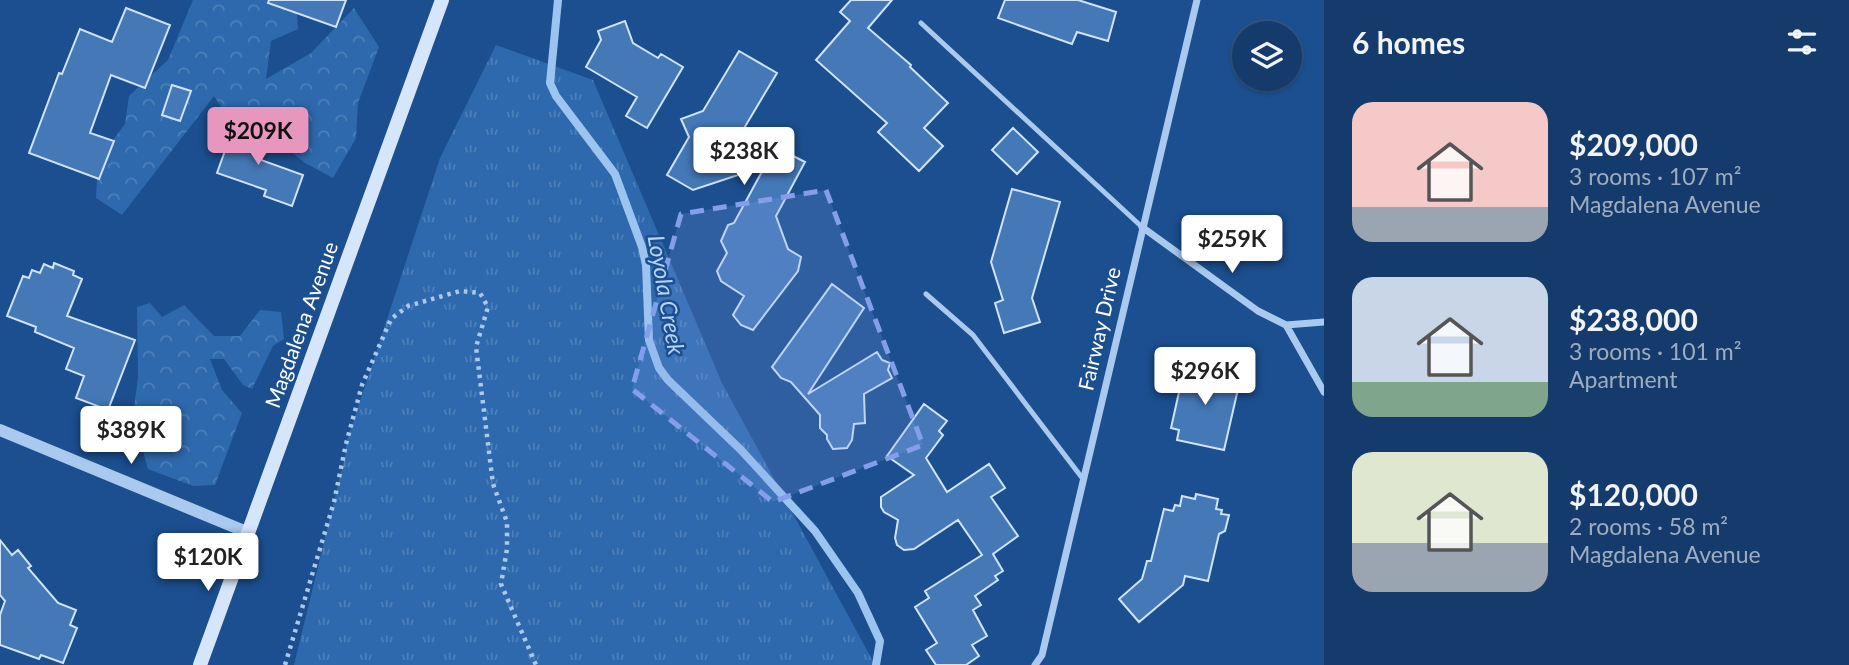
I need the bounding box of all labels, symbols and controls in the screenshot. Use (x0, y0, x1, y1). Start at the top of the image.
map controls (1232, 21, 1302, 91)
button: layers (1232, 21, 1302, 91)
icon: filters (1783, 23, 1821, 61)
text: 6 homes (1352, 24, 1465, 60)
pin: $209K (209, 108, 307, 167)
text: $209K (223, 116, 293, 144)
text: $209,000 (1569, 126, 1698, 162)
pin: $238K (695, 128, 793, 187)
icon: home (1408, 130, 1492, 214)
text: $238K (709, 136, 779, 164)
text: 3 rooms · 107 m² (1569, 162, 1741, 190)
text: Magdalena Avenue (1569, 190, 1761, 218)
pin: $259K (1183, 216, 1281, 275)
text: $259K (1197, 224, 1267, 252)
water label: Loyola Creek (643, 233, 691, 358)
street label: Magdalena Avenue (259, 238, 342, 411)
street label: Fairway Drive (1072, 265, 1125, 393)
text: $238,000 (1569, 301, 1698, 337)
icon: home (1408, 305, 1492, 389)
text: 3 rooms · 101 m² (1569, 337, 1741, 365)
pin: $296K (1156, 348, 1254, 407)
text: $296K (1170, 356, 1240, 384)
text: Apartment (1569, 365, 1677, 393)
pin: $389K (82, 406, 180, 466)
text: $389K (96, 415, 166, 443)
text: $120,000 (1569, 476, 1698, 512)
icon: home (1408, 480, 1492, 564)
text: 2 rooms · 58 m² (1569, 512, 1728, 540)
pin: $120K (159, 534, 257, 593)
text: Magdalena Avenue (1569, 540, 1761, 568)
text: $120K (173, 542, 243, 570)

